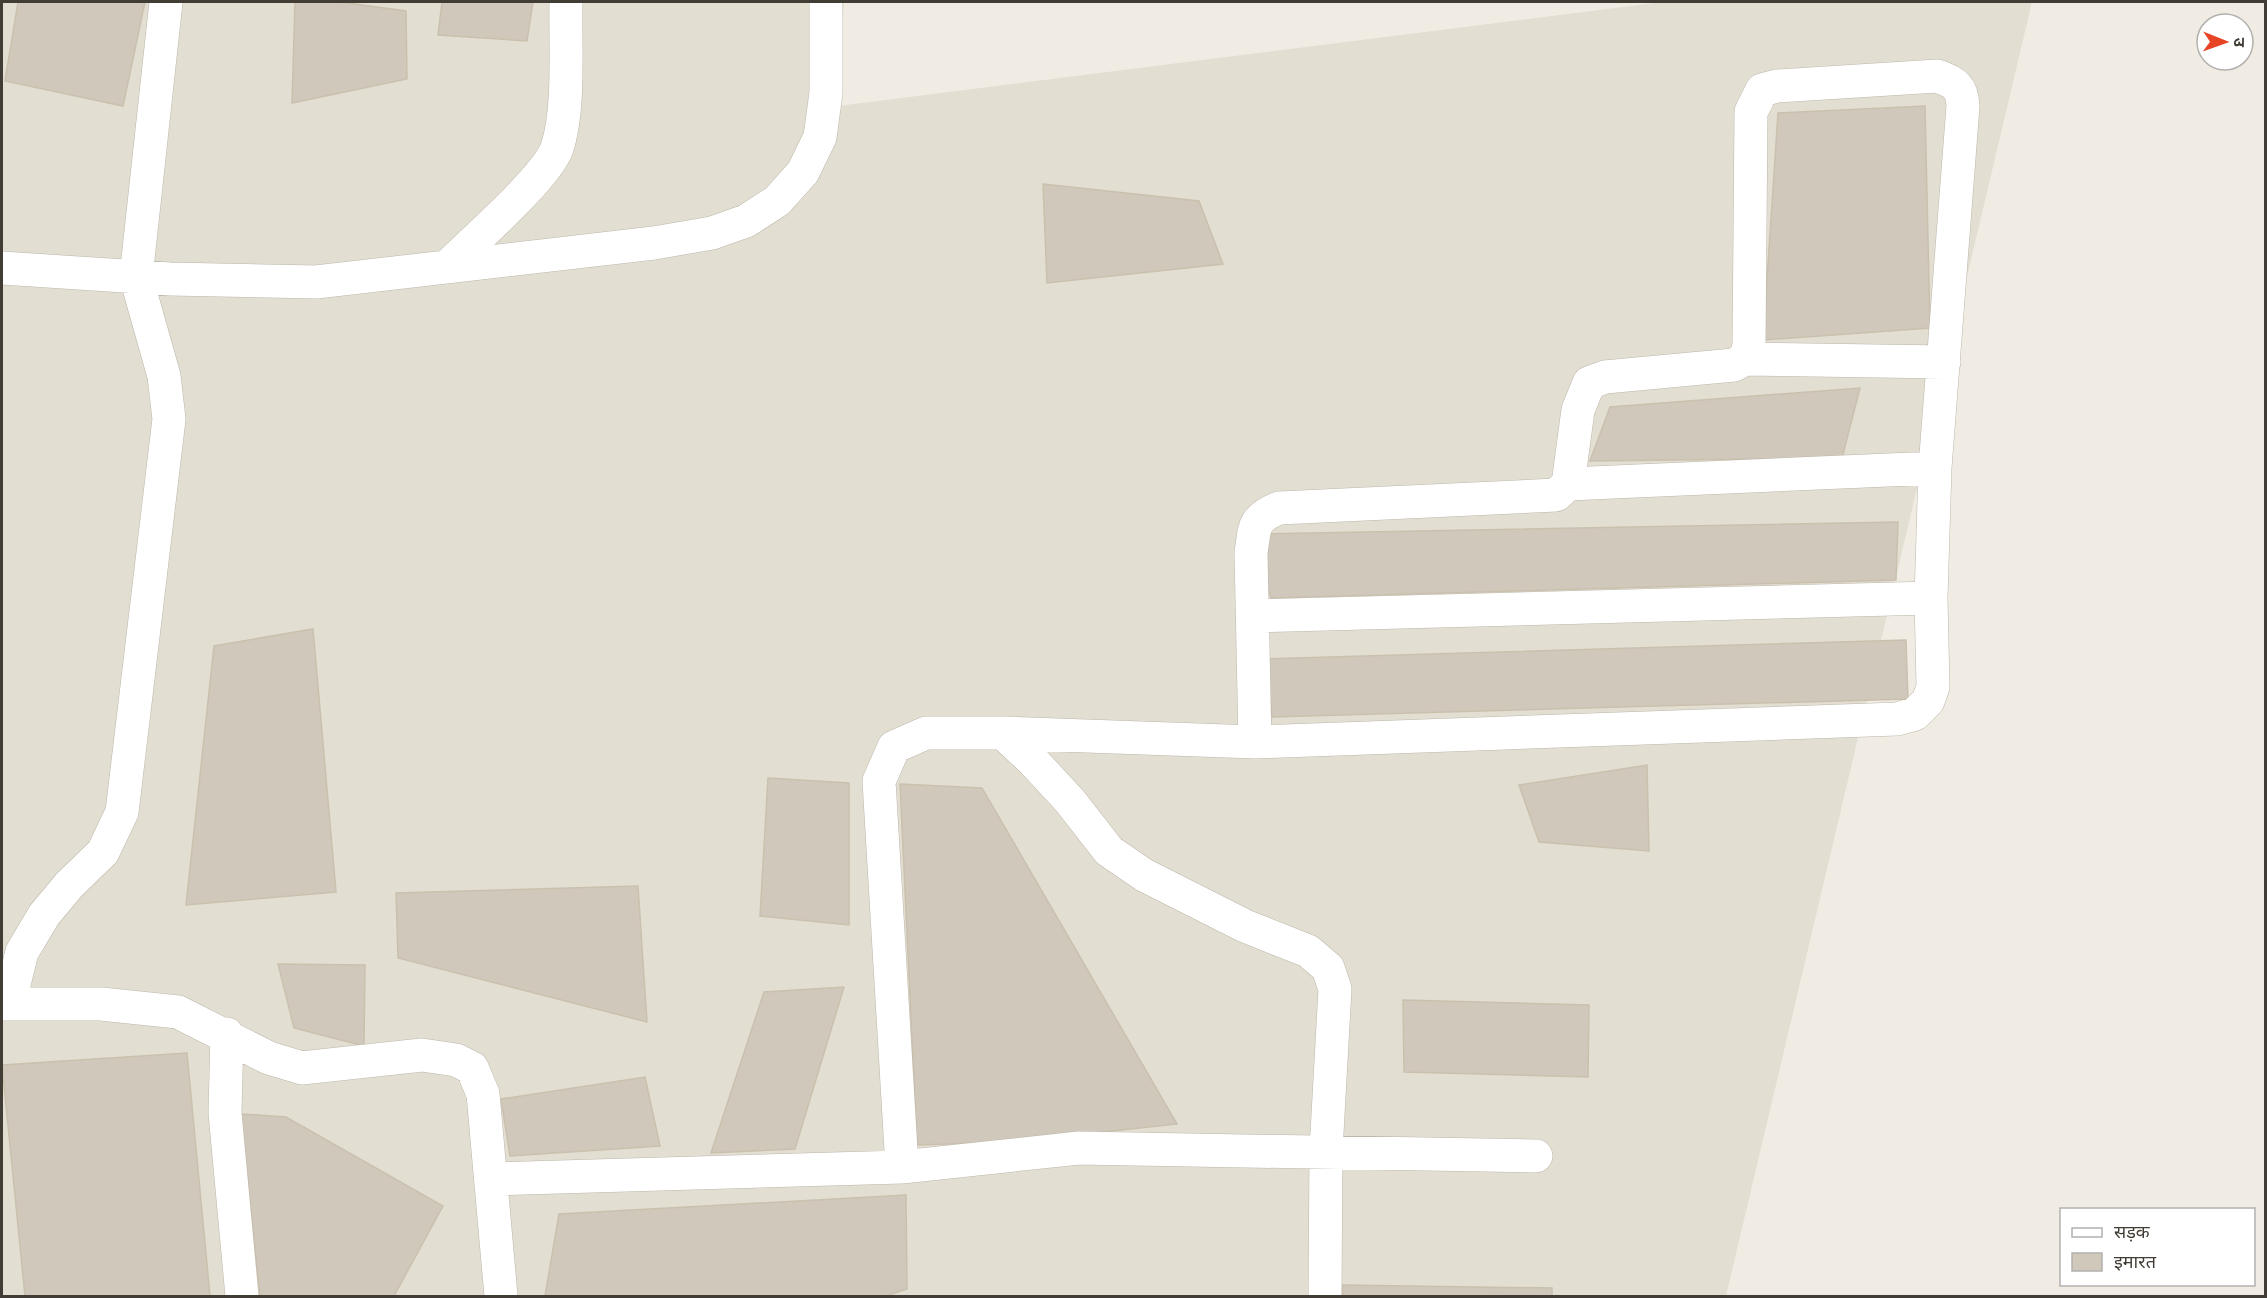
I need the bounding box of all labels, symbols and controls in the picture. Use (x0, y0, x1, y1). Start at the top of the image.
north arrow (2195, 12, 2255, 72)
text: उ (2230, 37, 2249, 48)
legend (2060, 1208, 2255, 1286)
text: सड़क (2114, 1221, 2151, 1243)
text: इमारत (2114, 1251, 2157, 1273)

